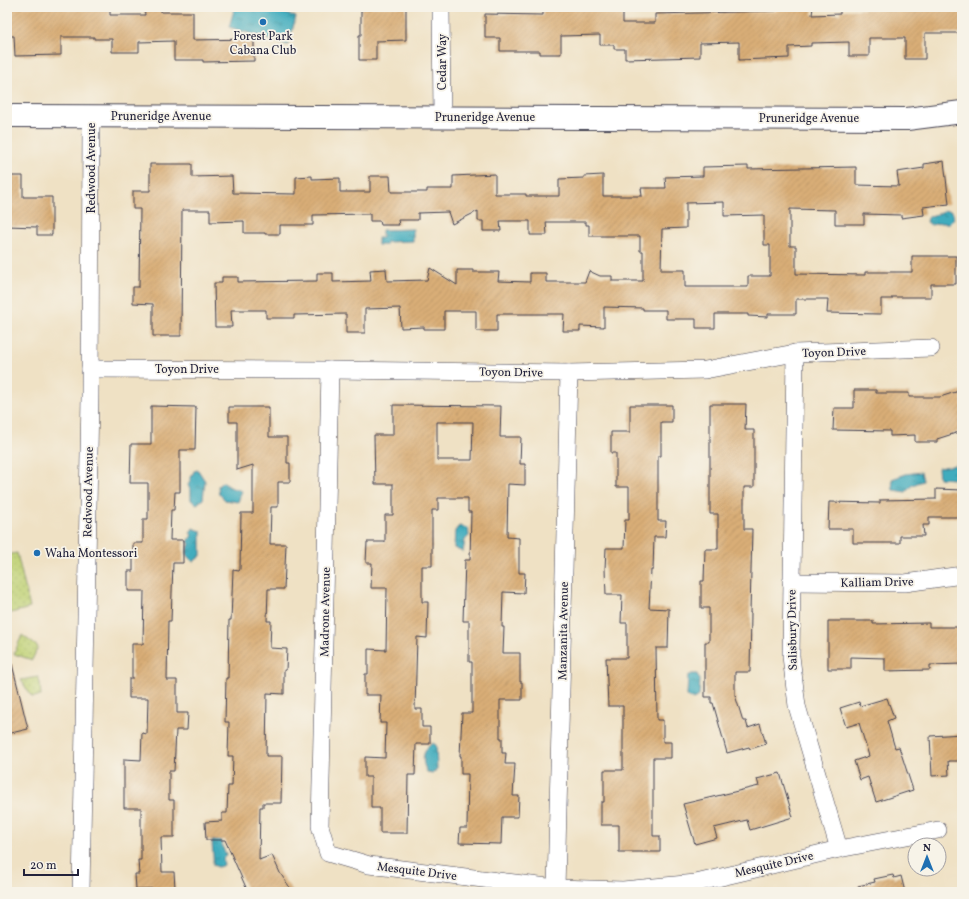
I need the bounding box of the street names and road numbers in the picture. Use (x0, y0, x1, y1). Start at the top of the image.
street label: Cedar Way (435, 33, 451, 90)
street label: Pruneridge Avenue (111, 109, 212, 125)
street label: Pruneridge Avenue (435, 110, 536, 126)
street label: Pruneridge Avenue (759, 111, 860, 127)
street label: Redwood Avenue (84, 122, 100, 213)
street label: Toyon Drive (802, 344, 867, 362)
street label: Toyon Drive (155, 362, 219, 378)
street label: Toyon Drive (479, 364, 543, 382)
street label: Redwood Avenue (80, 446, 98, 538)
street label: Madrone Avenue (317, 567, 335, 657)
street label: Kalliam Drive (840, 574, 914, 592)
street label: Manzanita Avenue (555, 581, 573, 681)
street label: Salisbury Drive (784, 589, 802, 671)
street label: Mesquite Drive (733, 848, 815, 882)
street label: Mesquite Drive (376, 859, 458, 885)

